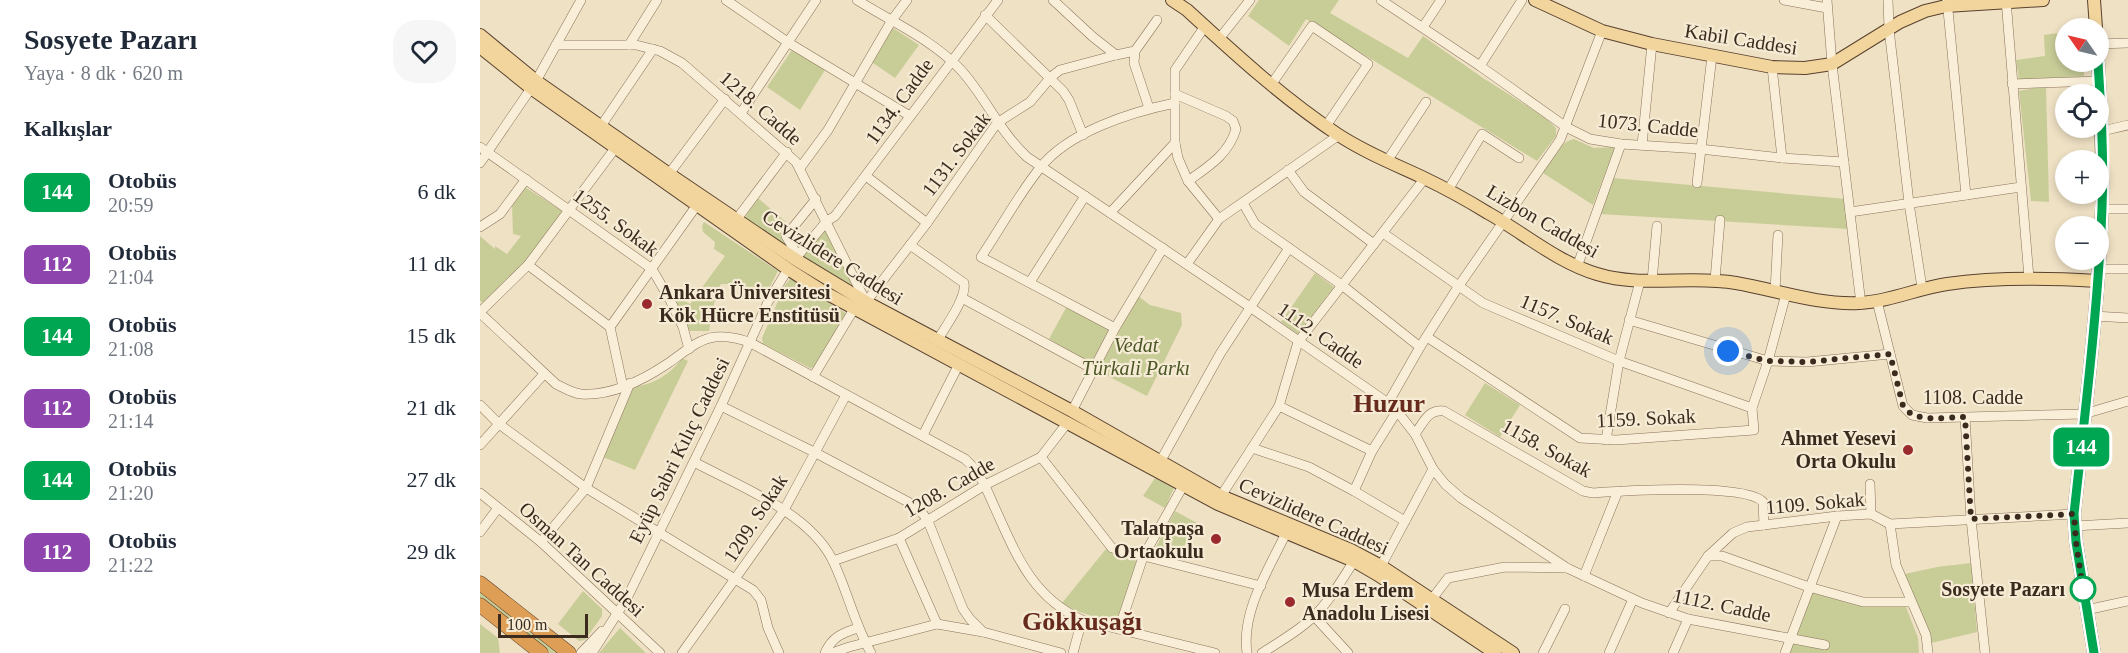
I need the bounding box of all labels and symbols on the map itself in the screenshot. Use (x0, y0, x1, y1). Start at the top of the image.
north arrow (2055, 18, 2109, 72)
street label: Kabil Caddesi (1683, 19, 1799, 59)
street label: 1134. Cadde (861, 54, 937, 148)
street label: 1218. Cadde (716, 67, 806, 150)
street label: 1131. Sokak (917, 108, 995, 200)
street label: 1073. Cadde (1597, 109, 1700, 141)
street label: Lizbon Caddesi (1483, 180, 1603, 262)
street label: 1255. Sokak (569, 184, 663, 260)
street label: Cevizlidere Caddesi (759, 205, 908, 309)
place label: Ankara Üniversitesi Kök Hücre Enstitüsü (659, 281, 840, 326)
street label: 1157. Sokak (1517, 289, 1617, 349)
marker: Ankara Üniversitesi Kök Hücre Enstitüsü (640, 297, 654, 311)
street label: 1112. Cadde (1274, 297, 1368, 373)
park label: Vedat Türkali Parkı (1082, 334, 1190, 379)
your location (1713, 336, 1743, 366)
street label: Eyüp Sabri Kılıç Caddesi (624, 353, 735, 547)
street label: 1108. Cadde (1923, 386, 2023, 408)
district label: Huzur (1353, 389, 1425, 418)
street label: 1159. Sokak (1596, 404, 1696, 432)
street label: 1158. Sokak (1498, 414, 1596, 482)
place label: Ahmet Yesevi Orta Okulu (1781, 427, 1896, 472)
line badge: 144 (2046, 428, 2116, 466)
marker: Ahmet Yesevi Orta Okulu (1901, 443, 1915, 457)
street label: 1208. Cadde (900, 452, 998, 522)
street label: 1209. Sokak (719, 470, 791, 566)
street label: Cevizlidere Caddesi (1236, 473, 1393, 559)
street label: 1109. Sokak (1765, 488, 1865, 518)
street label: Osman Tan Caddesi (515, 497, 649, 621)
place label: Talatpaşa Ortaokulu (1114, 517, 1204, 562)
marker: Talatpaşa Ortaokulu (1209, 532, 1223, 546)
marker: Sosyete Pazarı (2070, 576, 2096, 602)
place label: Sosyete Pazarı (1941, 578, 2065, 601)
place label: Musa Erdem Anadolu Lisesi (1302, 579, 1430, 624)
street label: 1112. Cadde (1671, 584, 1773, 626)
marker: Musa Erdem Anadolu Lisesi (1283, 595, 1297, 609)
district label: Gökkuşağı (1022, 607, 1142, 636)
scale bar (498, 611, 588, 638)

